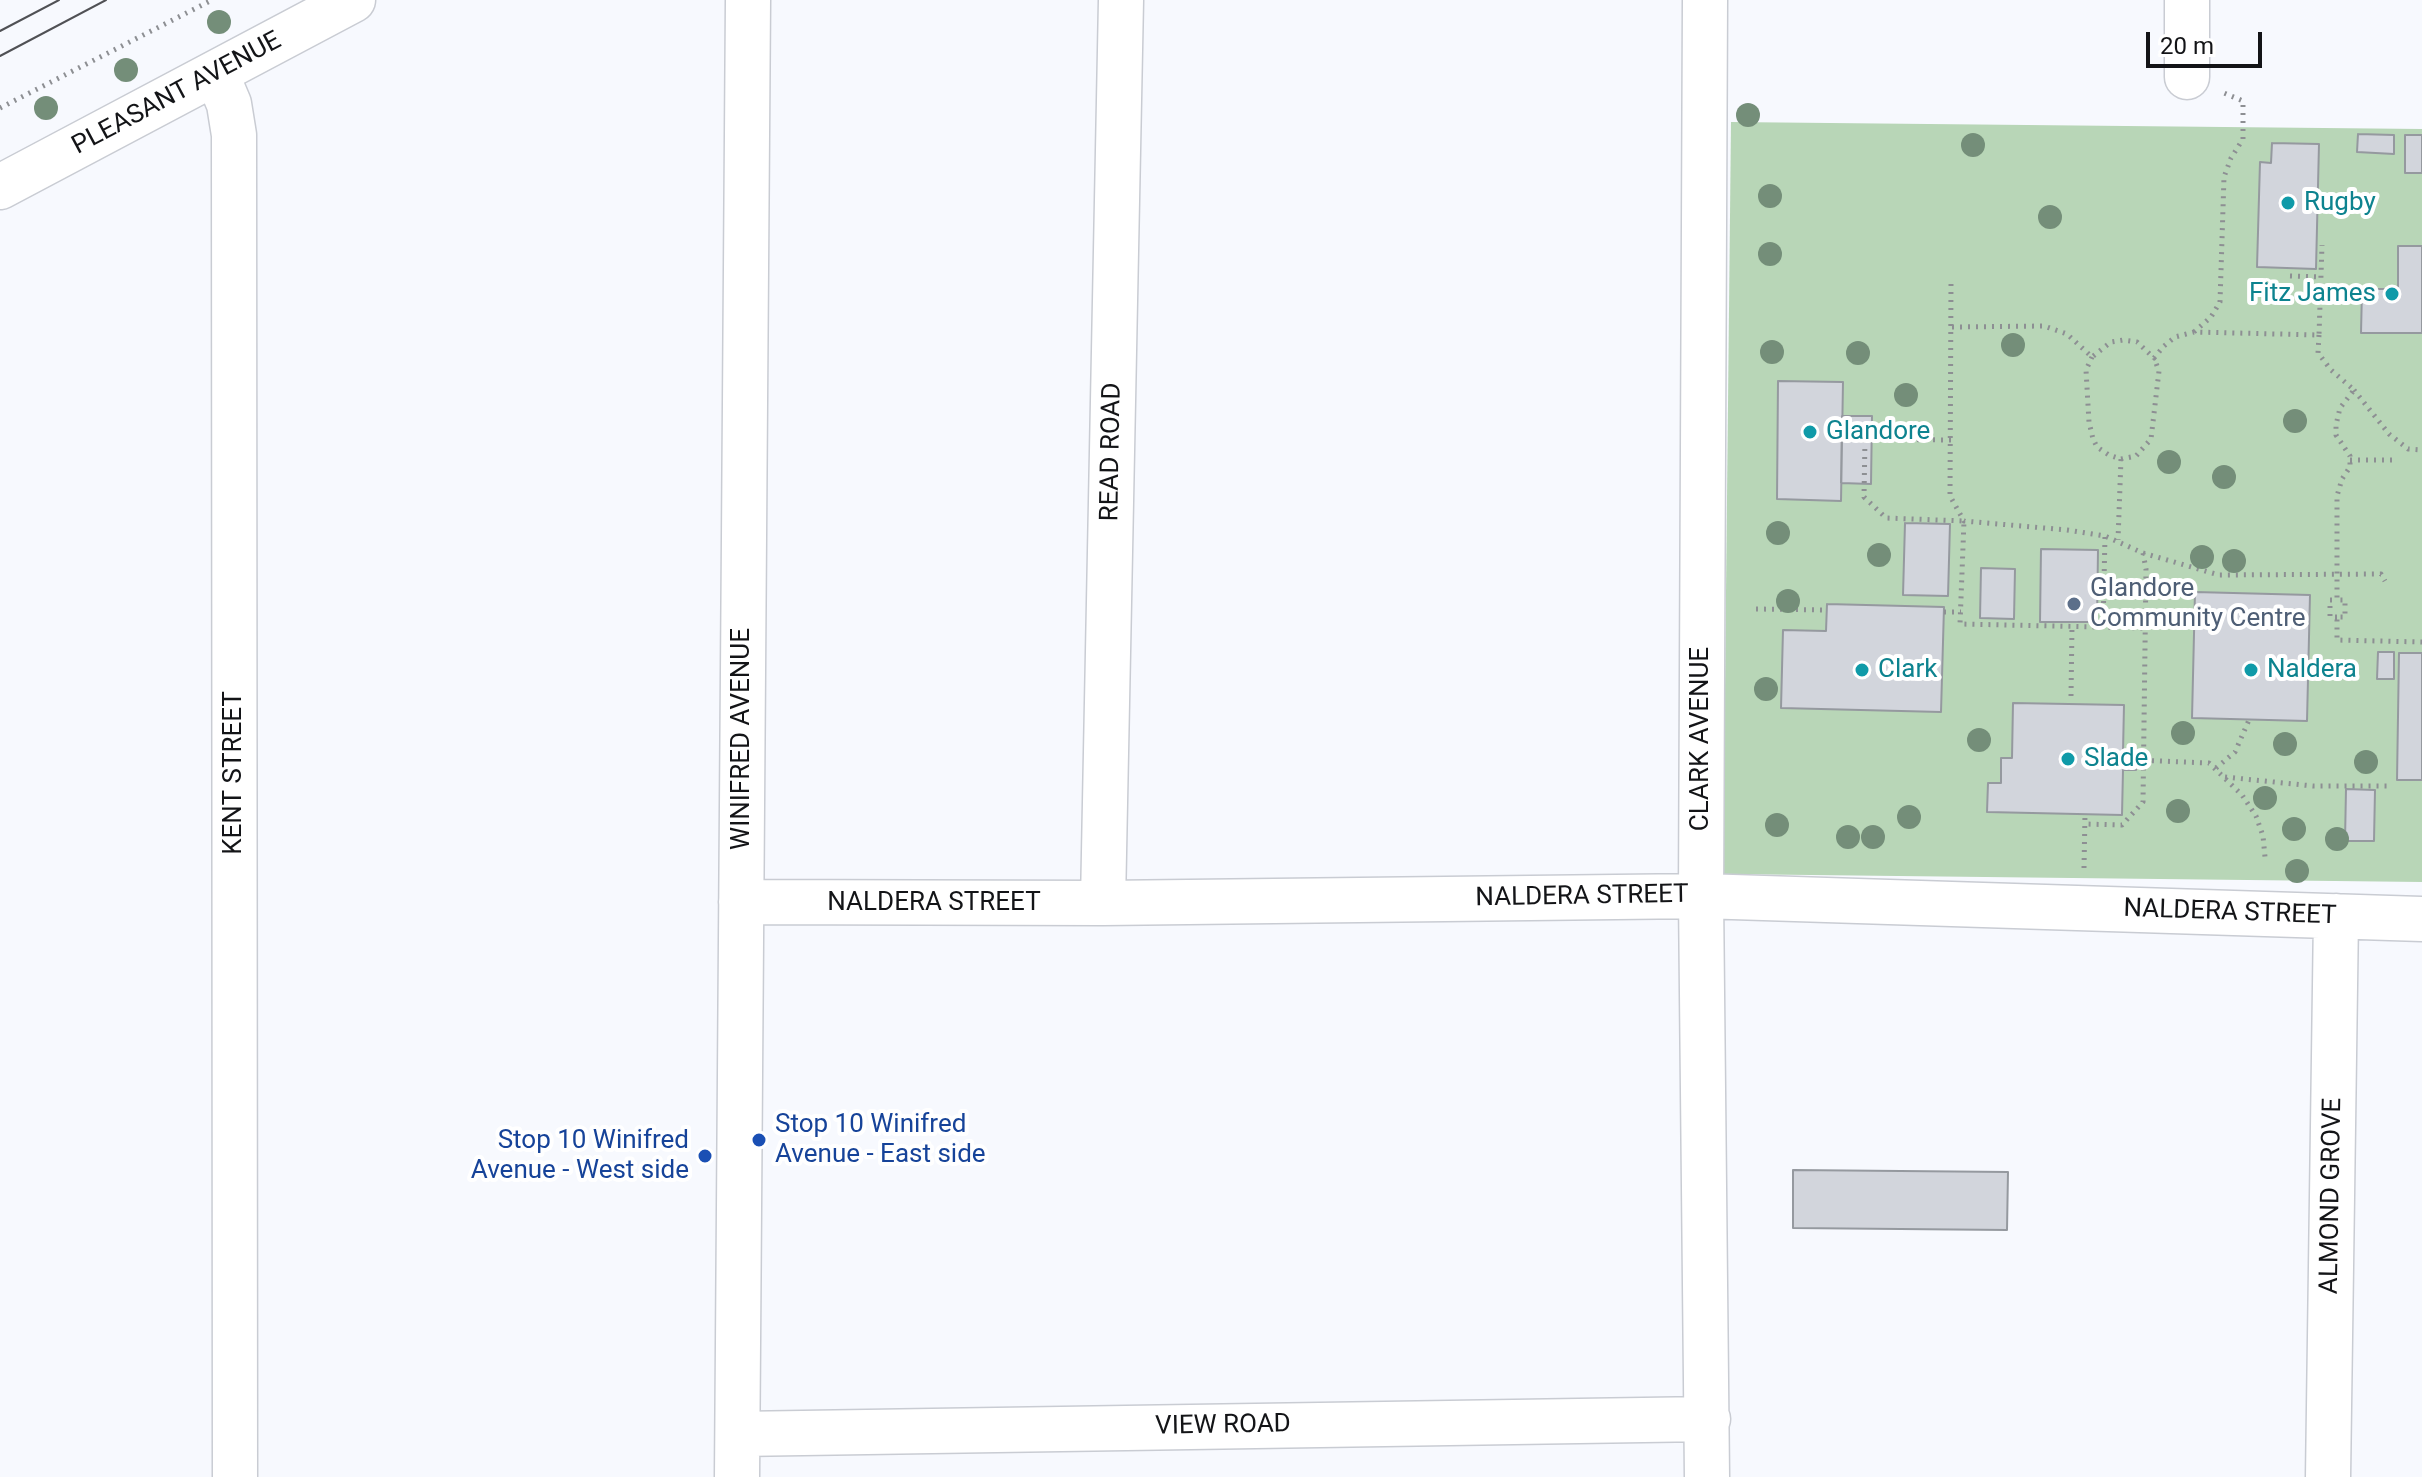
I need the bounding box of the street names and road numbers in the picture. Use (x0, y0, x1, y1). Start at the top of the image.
street label: PLEASANT AVENUE (67, 26, 287, 162)
street label: READ ROAD (1095, 382, 1129, 522)
street label: WINIFRED AVENUE (726, 628, 758, 850)
street label: CLARK AVENUE (1685, 647, 1717, 831)
street label: KENT STREET (218, 691, 250, 855)
street label: NALDERA STREET (1475, 880, 1689, 914)
street label: NALDERA STREET (827, 887, 1041, 919)
street label: NALDERA STREET (2123, 894, 2337, 932)
street label: ALMOND GROVE (2315, 1098, 2349, 1294)
street label: VIEW ROAD (1155, 1409, 1291, 1443)

